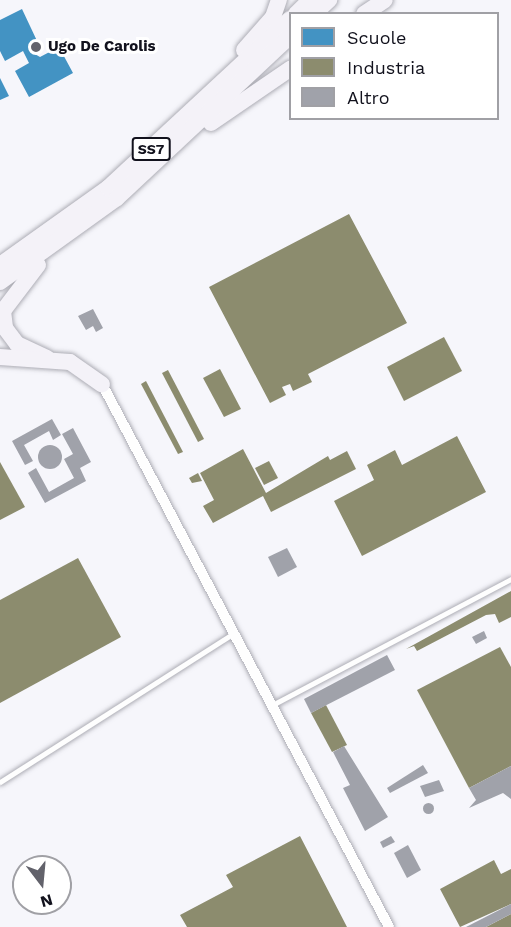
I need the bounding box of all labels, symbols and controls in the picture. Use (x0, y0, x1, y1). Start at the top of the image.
legend (289, 12, 499, 120)
text: Scuole (347, 27, 406, 48)
place label: Ugo De Carolis (48, 38, 156, 56)
marker: Ugo De Carolis (29, 40, 43, 54)
text: Industria (347, 57, 425, 78)
text: Altro (347, 87, 389, 108)
road number: SS7 (132, 138, 170, 160)
north arrow (12, 855, 72, 915)
text: N (38, 890, 55, 912)

